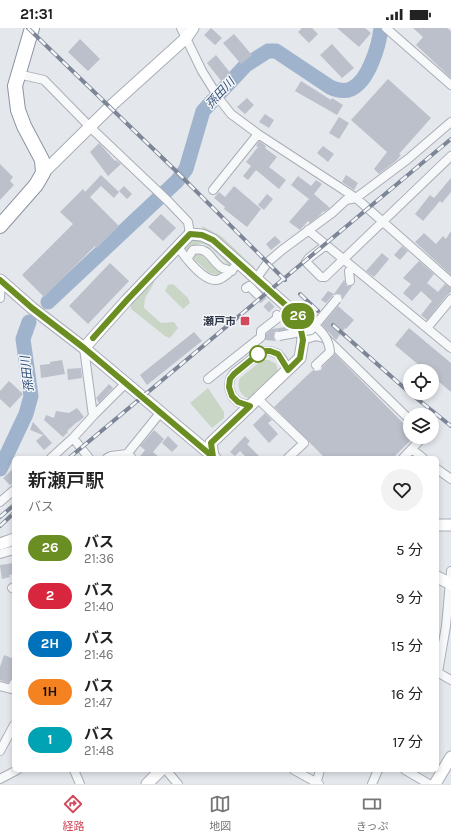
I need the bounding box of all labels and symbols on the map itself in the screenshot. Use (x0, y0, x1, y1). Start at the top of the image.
water label: 孫田川 (203, 74, 239, 111)
line badge: 26 (280, 303, 316, 329)
place label: 瀬戸市 (203, 315, 236, 328)
marker: 瀬戸市 (239, 315, 251, 327)
unlabelled marker (249, 345, 267, 363)
water label: 孫田川 (18, 353, 36, 393)

